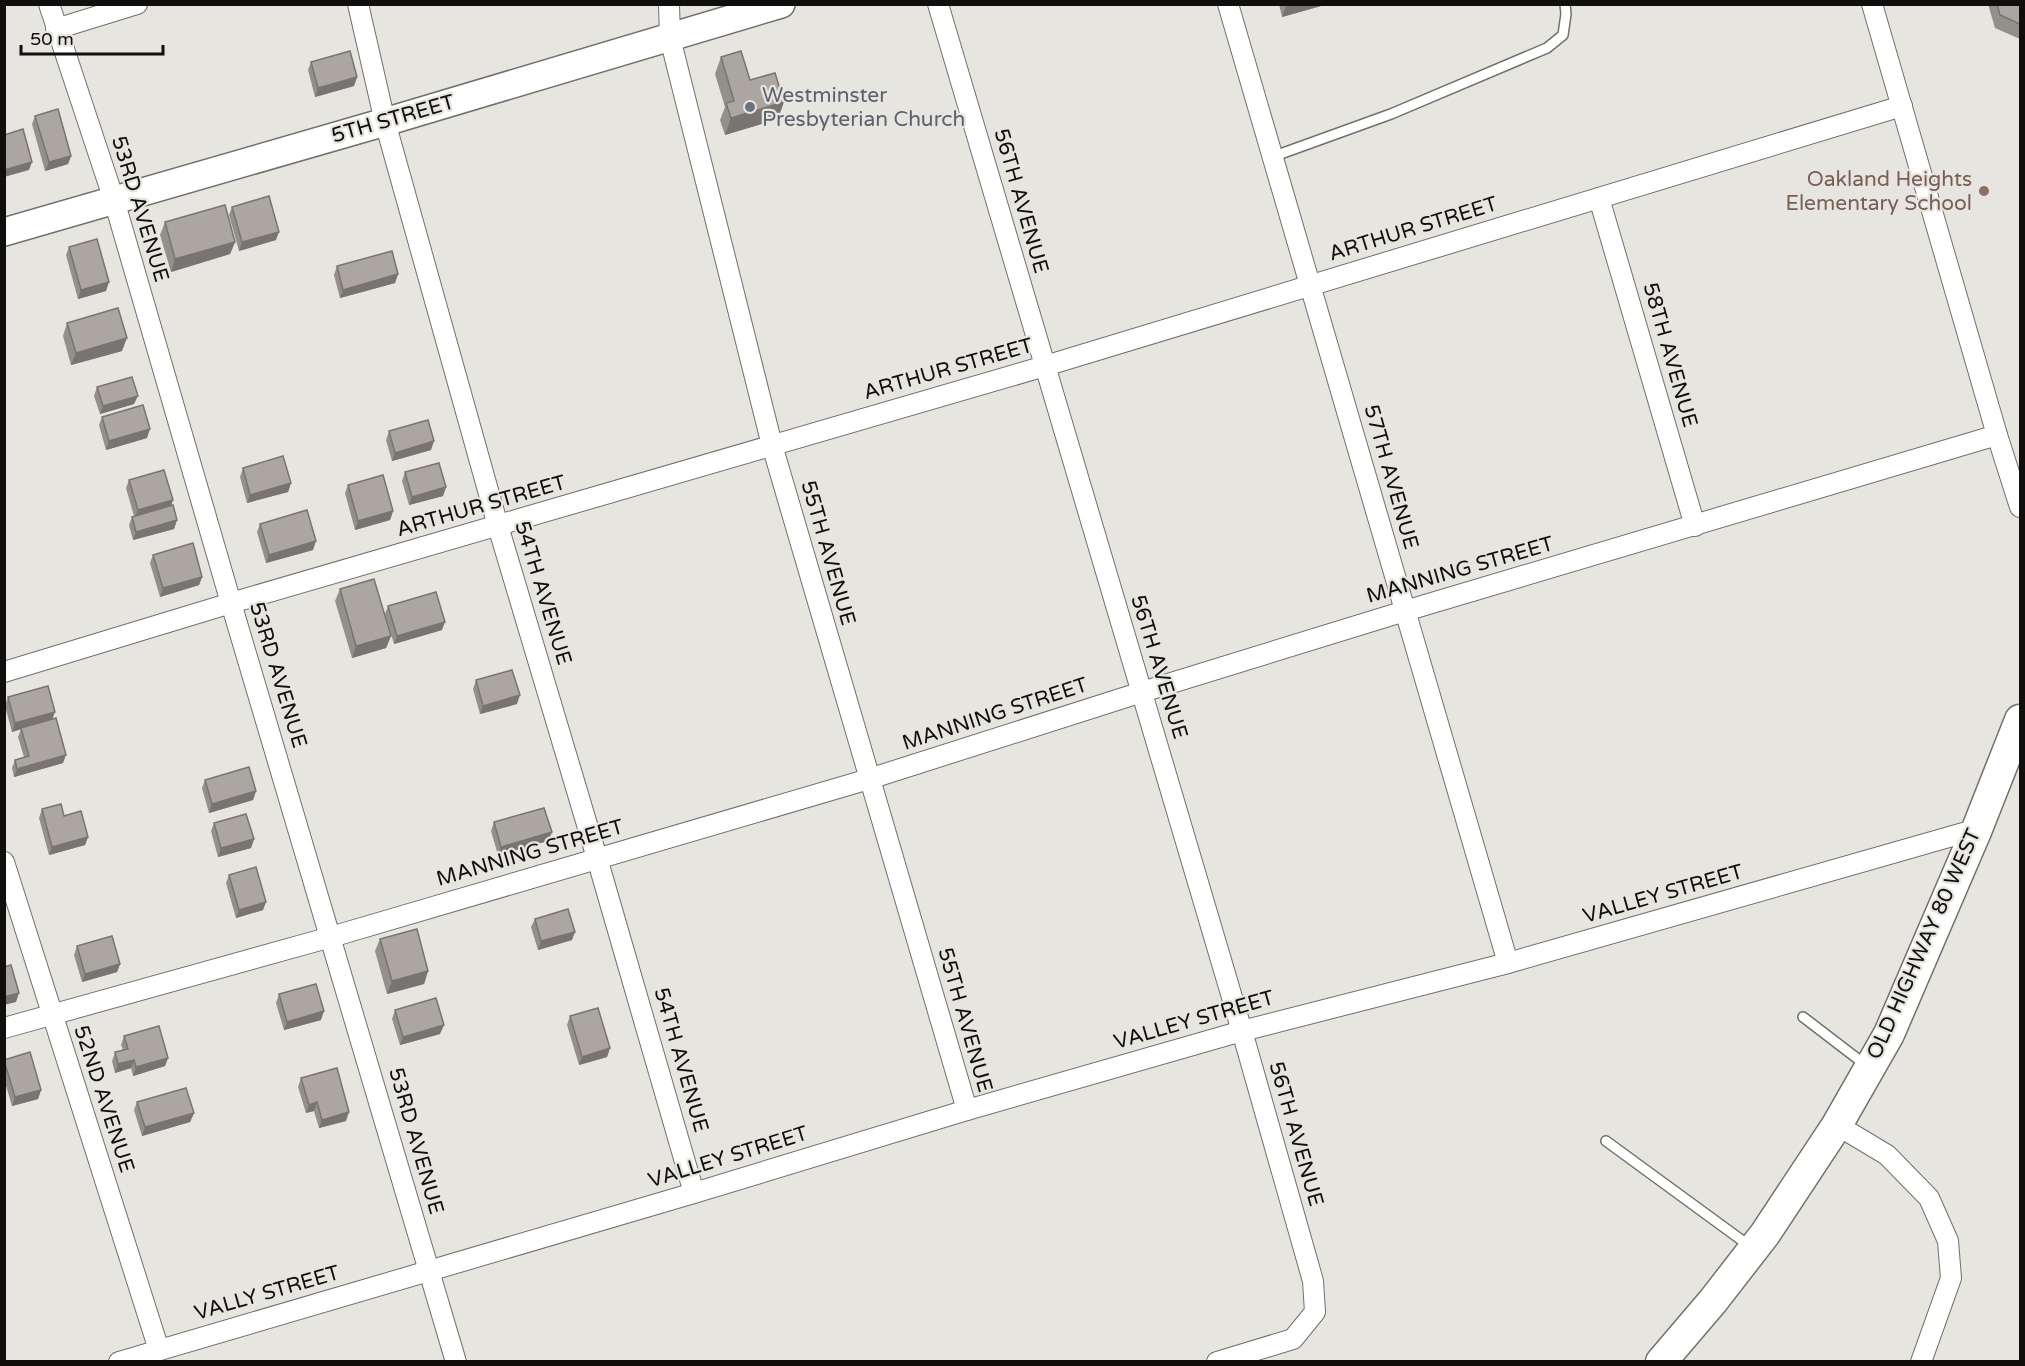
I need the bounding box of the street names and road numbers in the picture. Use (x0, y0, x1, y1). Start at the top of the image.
street label: 5TH STREET (329, 89, 458, 148)
street label: 56TH AVENUE (988, 126, 1054, 276)
street label: 53RD AVENUE (106, 133, 174, 285)
street label: ARTHUR STREET (1326, 191, 1501, 267)
street label: 58TH AVENUE (1637, 280, 1703, 430)
street label: ARTHUR STREET (860, 333, 1036, 405)
street label: 57TH AVENUE (1358, 402, 1424, 552)
street label: ARTHUR STREET (393, 470, 569, 542)
street label: 55TH AVENUE (795, 478, 861, 628)
street label: 54TH AVENUE (509, 518, 577, 668)
street label: MANNING STREET (1364, 531, 1557, 609)
street label: 56TH AVENUE (1125, 592, 1193, 742)
street label: 53RD AVENUE (244, 599, 312, 751)
street label: MANNING STREET (899, 672, 1091, 756)
street label: MANNING STREET (434, 814, 627, 892)
street label: OLD HIGHWAY 80 WEST (1862, 825, 1986, 1063)
street label: VALLEY STREET (1580, 859, 1746, 929)
street label: 55TH AVENUE (932, 945, 998, 1095)
street label: 54TH AVENUE (648, 985, 714, 1135)
street label: VALLEY STREET (1111, 985, 1277, 1055)
street label: 52ND AVENUE (68, 1022, 140, 1176)
street label: 56TH AVENUE (1263, 1059, 1329, 1209)
street label: 53RD AVENUE (383, 1065, 449, 1217)
street label: VALLEY STREET (645, 1121, 811, 1193)
street label: VALLY STREET (191, 1260, 343, 1326)

